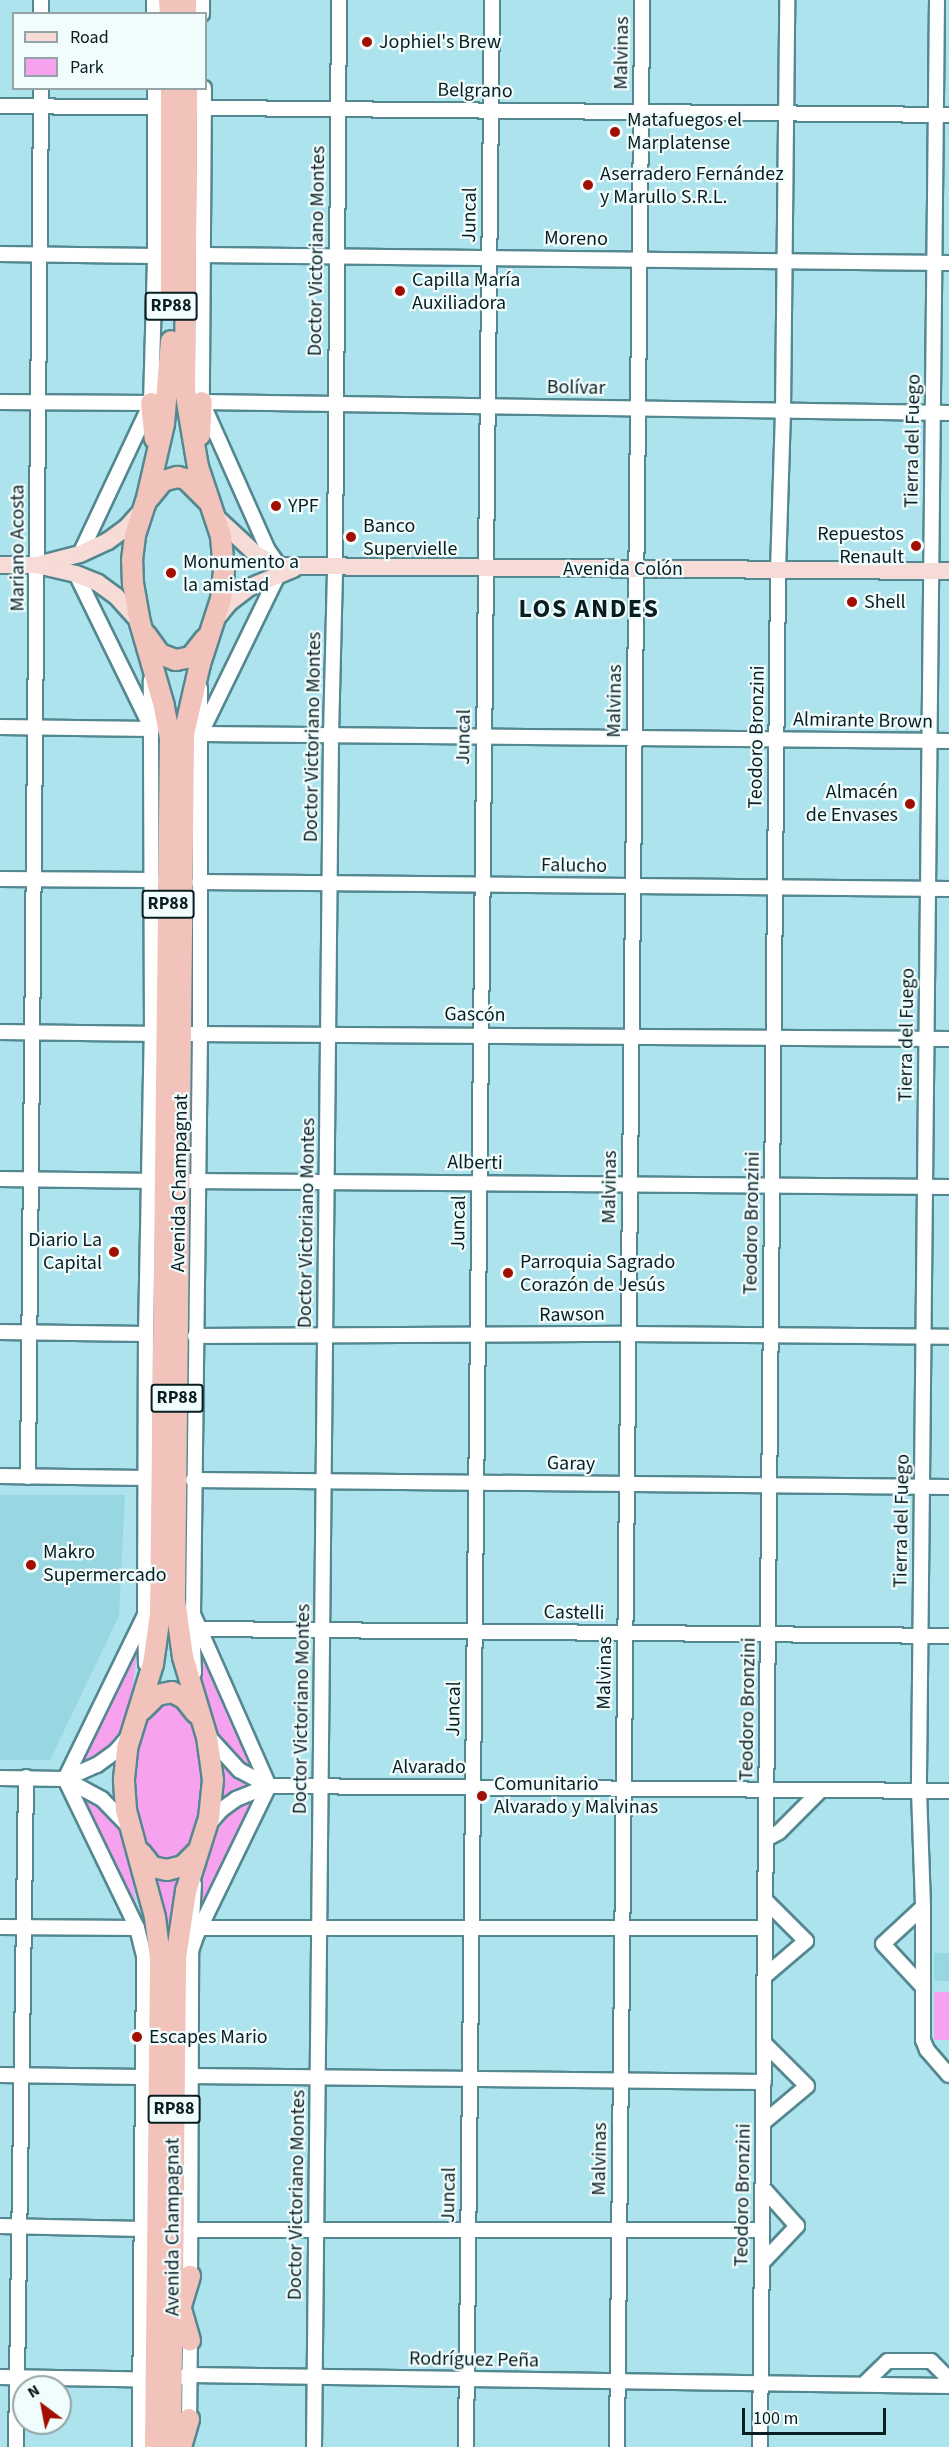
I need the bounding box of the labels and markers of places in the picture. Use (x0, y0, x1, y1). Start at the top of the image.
place label: Jophiel's Brew (379, 30, 501, 54)
marker: Jophiel's Brew (360, 35, 374, 49)
place label: Matafuegos el Marplatense (627, 108, 742, 155)
marker: Matafuegos el Marplatense (608, 125, 622, 139)
place label: Aserradero Fernández y Marullo S.R.L. (600, 162, 784, 209)
marker: Aserradero Fernández y Marullo S.R.L. (581, 178, 595, 192)
place label: Capilla María Auxiliadora (412, 268, 520, 315)
marker: Capilla María Auxiliadora (393, 284, 407, 298)
place label: YPF (288, 494, 319, 518)
marker: YPF (269, 499, 283, 513)
place label: Banco Supervielle (363, 514, 457, 561)
place label: Repuestos Renault (817, 522, 904, 569)
marker: Banco Supervielle (344, 530, 358, 544)
marker: Repuestos Renault (909, 539, 923, 553)
place label: Monumento a la amistad (183, 550, 299, 597)
marker: Monumento a la amistad (164, 566, 178, 580)
place label: Shell (864, 590, 906, 614)
marker: Shell (845, 595, 859, 609)
place label: Almacén de Envases (806, 780, 898, 827)
marker: Almacén de Envases (903, 797, 917, 811)
place label: Diario La Capital (28, 1228, 102, 1275)
marker: Diario La Capital (107, 1245, 121, 1259)
place label: Parroquia Sagrado Corazón de Jesús (520, 1250, 675, 1297)
marker: Parroquia Sagrado Corazón de Jesús (501, 1266, 515, 1280)
place label: Makro Supermercado (43, 1541, 167, 1588)
marker: Makro Supermercado (24, 1558, 38, 1572)
place label: Comunitario Alvarado y Malvinas (494, 1772, 658, 1819)
marker: Comunitario Alvarado y Malvinas (475, 1789, 489, 1803)
place label: Escapes Mario (149, 2025, 268, 2049)
marker: Escapes Mario (130, 2030, 144, 2044)

